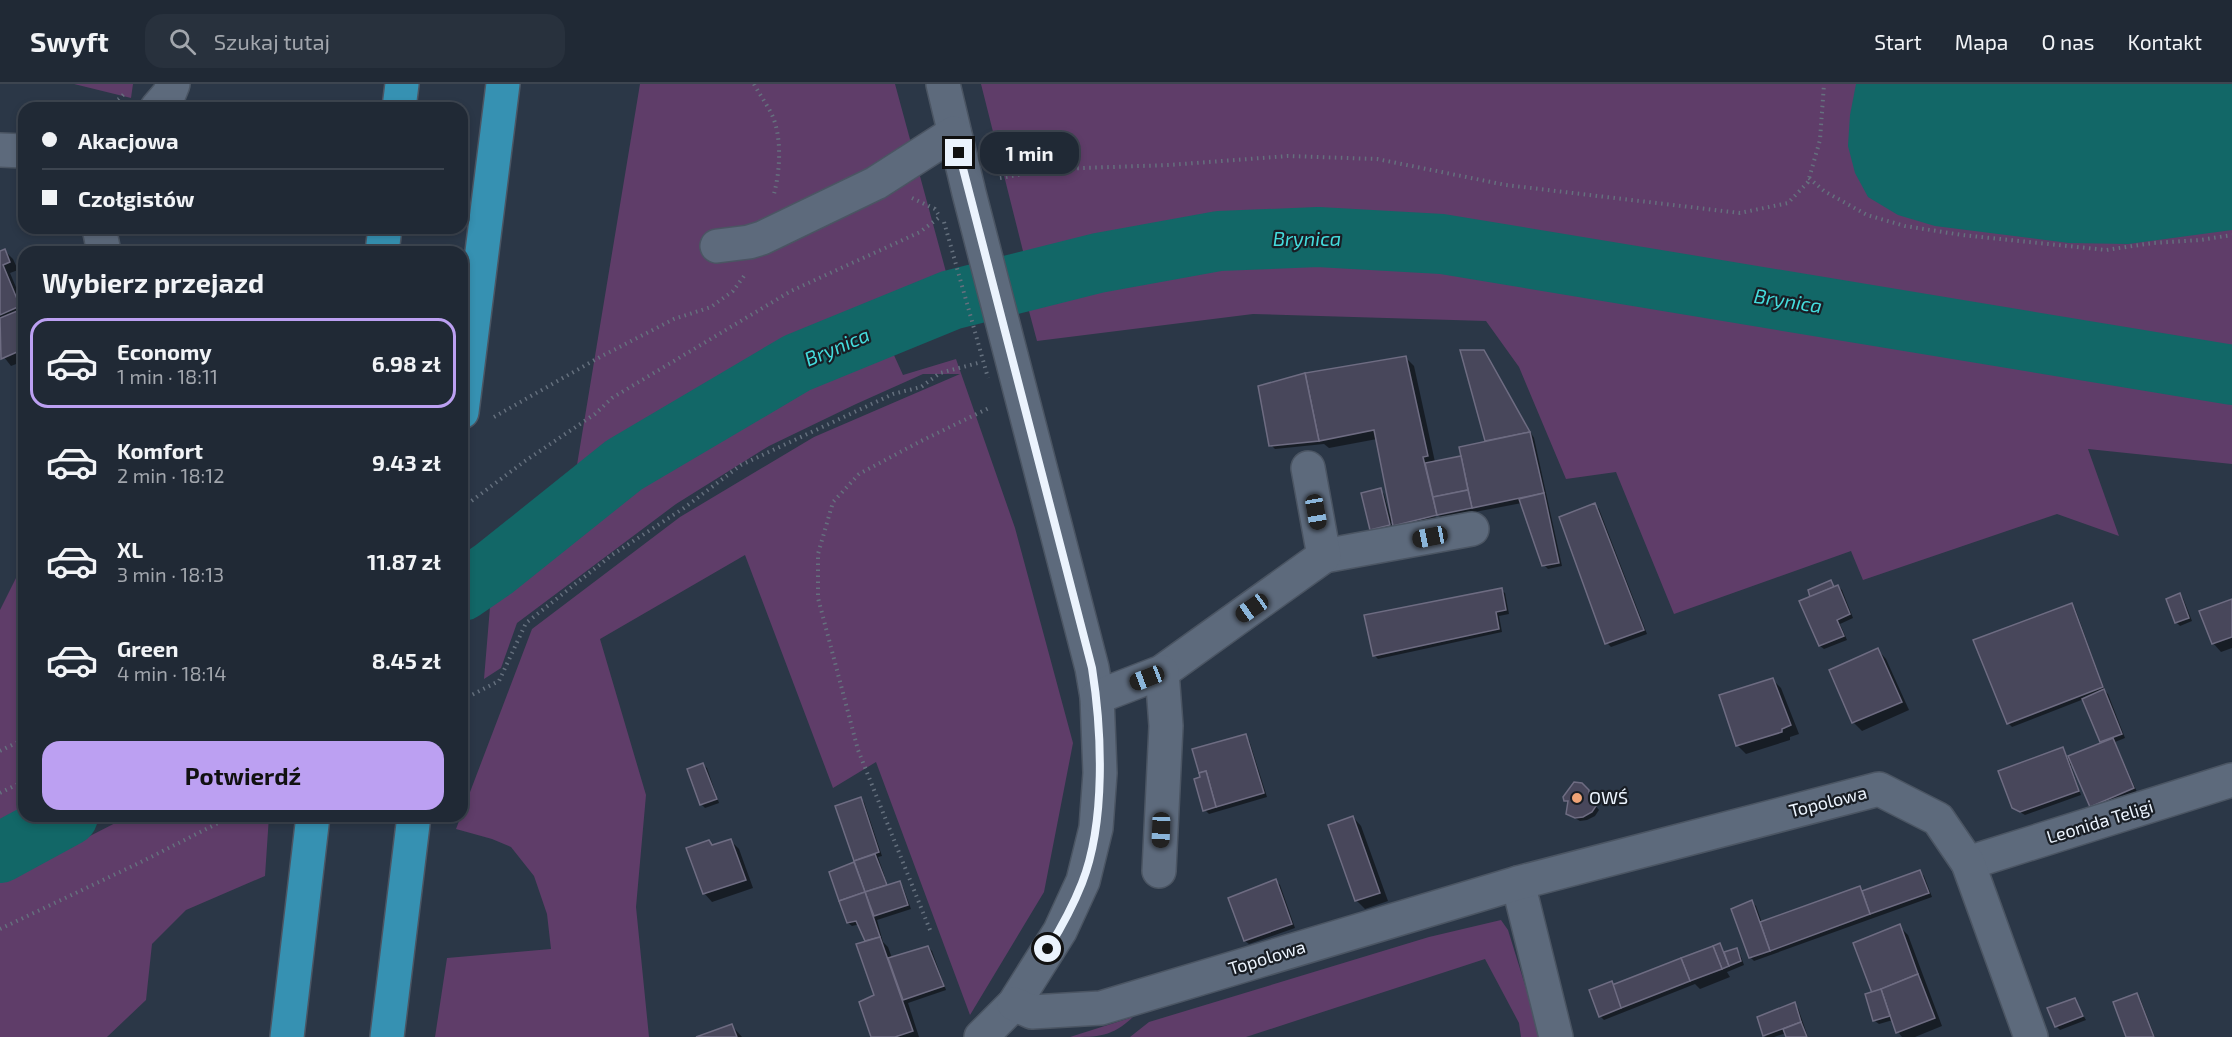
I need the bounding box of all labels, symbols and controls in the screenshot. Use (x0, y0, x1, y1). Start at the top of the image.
search box (145, 14, 565, 68)
text: Swyft (30, 24, 109, 58)
icon: search (166, 25, 199, 58)
text: Szukaj tutaj (214, 28, 330, 54)
text: Start (1874, 29, 1922, 54)
text: Mapa (1955, 29, 2008, 54)
text: O nas (2041, 29, 2095, 54)
text: Kontakt (2128, 29, 2202, 54)
text: Akacjowa (78, 127, 179, 153)
callout: 1 min (980, 132, 1079, 174)
route end (945, 139, 972, 166)
text: 1 min (1005, 141, 1054, 165)
text: Czołgistów (78, 185, 194, 211)
water label: Brynica (1273, 226, 1341, 251)
text: Wybierz przejazd (42, 266, 264, 298)
water label: Brynica (1752, 283, 1824, 318)
water label: Brynica (800, 322, 873, 371)
icon: car (45, 336, 99, 390)
text: Economy (117, 338, 212, 364)
text: 6.98 zł (372, 350, 441, 376)
text: 1 min · 18:11 (117, 364, 218, 388)
icon: car (45, 435, 99, 489)
text: Komfort (117, 437, 203, 463)
text: 9.43 zł (372, 449, 441, 475)
text: 2 min · 18:12 (117, 463, 224, 487)
car (1304, 493, 1328, 531)
car (1411, 525, 1449, 549)
icon: car (45, 534, 99, 588)
text: XL (117, 536, 143, 562)
text: 11.87 zł (367, 548, 441, 574)
text: 3 min · 18:13 (117, 562, 224, 586)
car (1232, 590, 1272, 626)
icon: car (45, 633, 99, 687)
text: Green (117, 635, 179, 661)
text: 8.45 zł (372, 647, 441, 673)
text: 4 min · 18:14 (117, 661, 227, 685)
car (1127, 663, 1167, 693)
button: Potwierdź (42, 741, 444, 810)
street label: Topolowa (1787, 781, 1869, 821)
place label: OWŚ (1589, 786, 1628, 808)
marker: OWŚ (1570, 791, 1584, 805)
street label: Leonida Teligi (2044, 794, 2156, 848)
car (1151, 812, 1171, 848)
route start (1034, 935, 1061, 962)
street label: Topolowa (1225, 935, 1308, 979)

